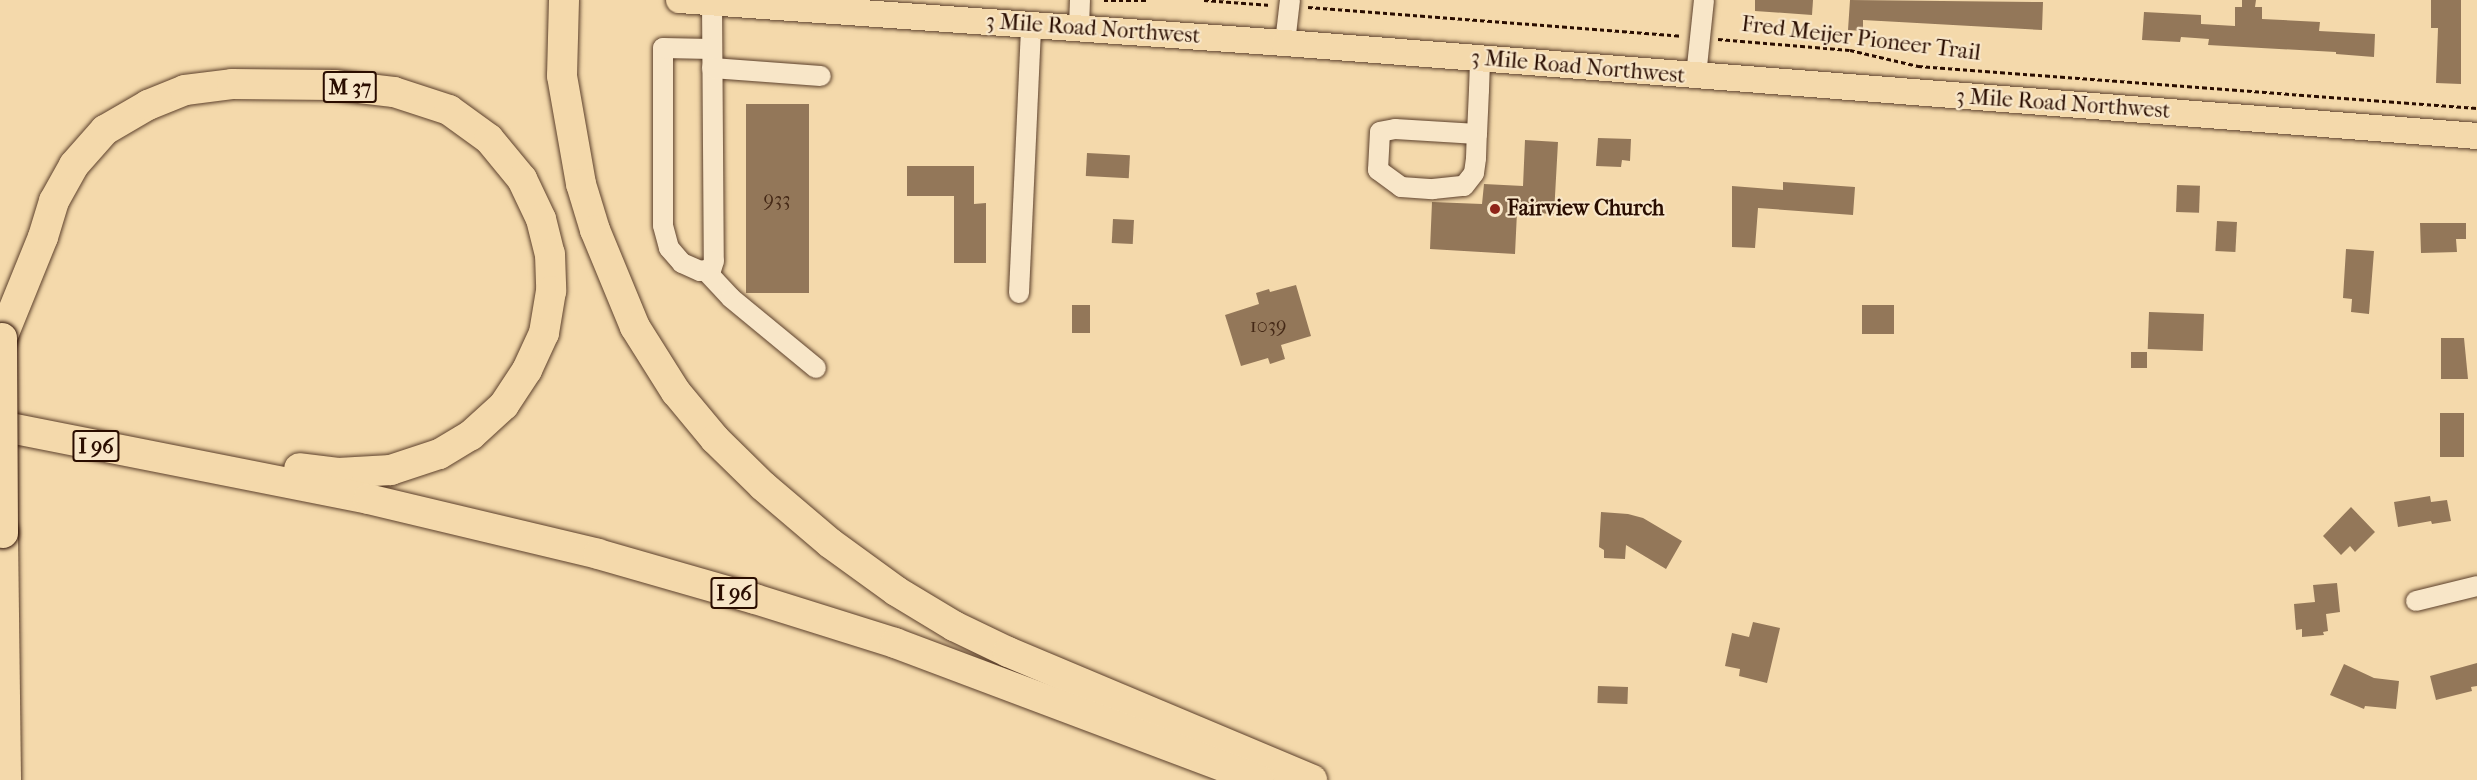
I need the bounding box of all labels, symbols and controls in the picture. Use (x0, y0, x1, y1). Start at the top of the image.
street label: 3 Mile Road Northwest (985, 8, 1201, 50)
street label: Fred Meijer Pioneer Trail (1740, 11, 1982, 67)
street label: 3 Mile Road Northwest (1470, 44, 1686, 90)
road number: M 37 (322, 69, 378, 105)
street label: 3 Mile Road Northwest (1955, 83, 2171, 125)
house number: 933 (764, 187, 790, 211)
place label: Fairview Church (1507, 196, 1664, 222)
marker: Fairview Church (1488, 202, 1502, 216)
house number: 1039 (1250, 313, 1286, 337)
road number: I 96 (72, 428, 120, 464)
road number: I 96 (710, 575, 758, 611)

